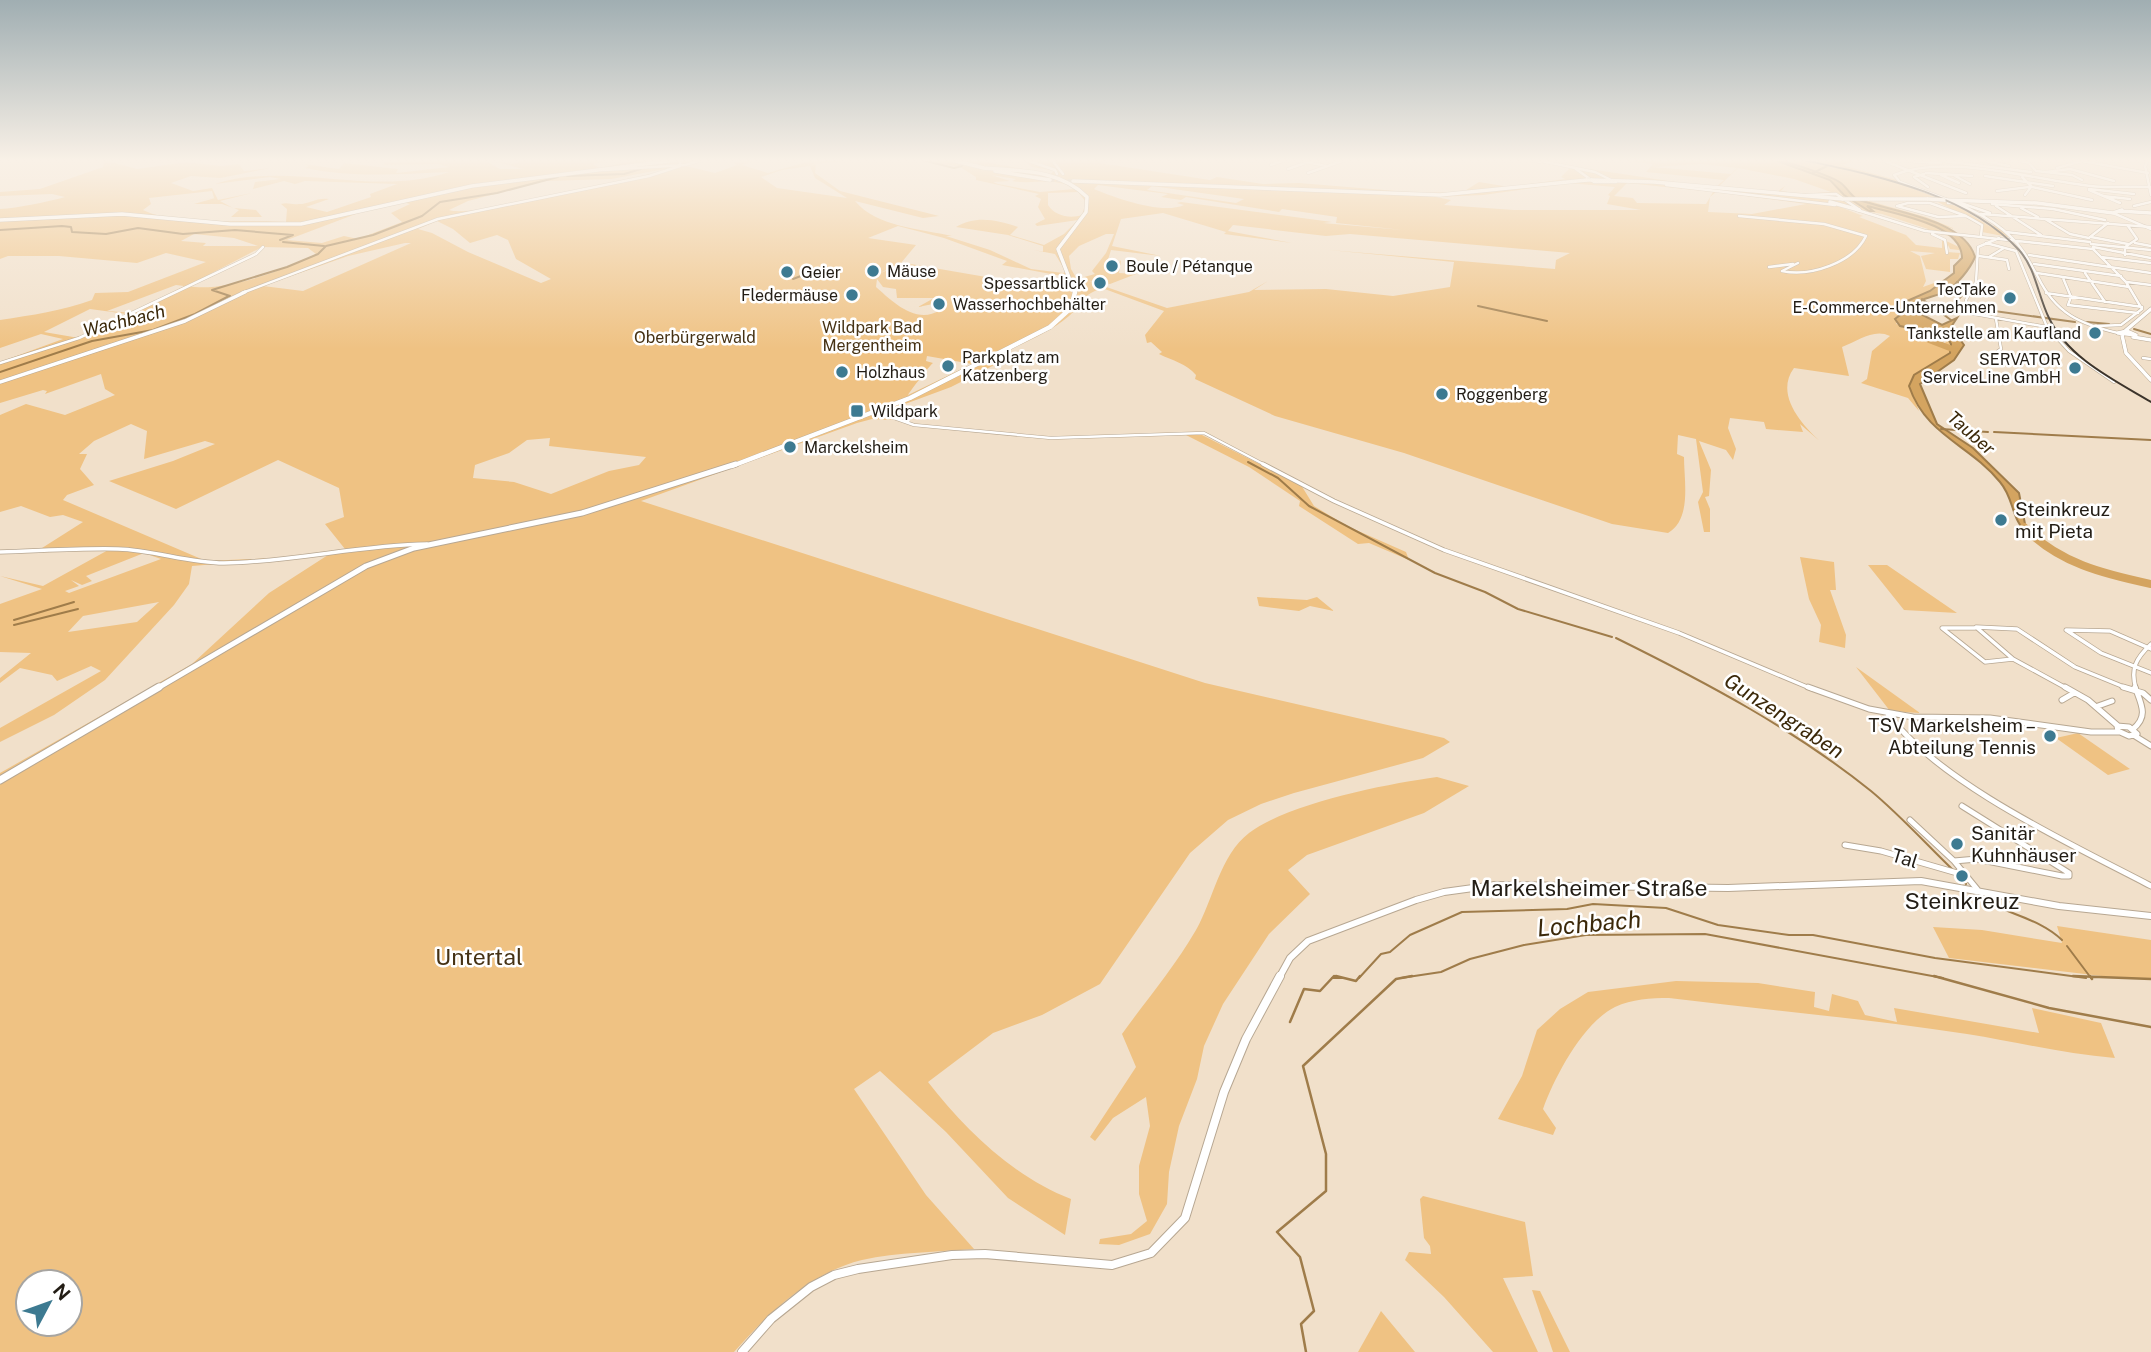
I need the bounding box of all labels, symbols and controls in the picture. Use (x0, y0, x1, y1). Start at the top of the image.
place label: Boule / Pétanque (1126, 257, 1253, 276)
marker: Boule / Pétanque (1104, 258, 1120, 274)
place label: Mäuse (887, 262, 936, 281)
place label: Geier (801, 263, 841, 282)
marker: Mäuse (865, 263, 881, 279)
marker: Geier (779, 264, 795, 280)
place label: Spessartblick (984, 274, 1086, 293)
marker: Spessartblick (1092, 275, 1108, 291)
place label: TecTake E-Commerce-Unternehmen (1792, 280, 1996, 317)
place label: Fledermäuse (741, 286, 838, 305)
marker: Fledermäuse (844, 287, 860, 303)
marker: TecTake E-Commerce-Unternehmen (2002, 290, 2018, 306)
place label: Wasserhochbehälter (953, 295, 1106, 314)
marker: Wasserhochbehälter (931, 296, 947, 312)
water label: Wachbach (81, 300, 167, 341)
park label: Wildpark Bad Mergentheim (822, 318, 922, 355)
place label: Tankstelle am Kaufland (1906, 324, 2081, 343)
marker: Tankstelle am Kaufland (2087, 325, 2103, 341)
park label: Oberbürgerwald (634, 328, 756, 347)
place label: Parkplatz am Katzenberg (962, 348, 1059, 385)
place label: SERVATOR ServiceLine GmbH (1922, 350, 2061, 387)
marker: Parkplatz am Katzenberg (940, 358, 956, 374)
marker: SERVATOR ServiceLine GmbH (2067, 360, 2083, 376)
place label: Holzhaus (856, 363, 925, 382)
marker: Holzhaus (834, 364, 850, 380)
place label: Roggenberg (1456, 385, 1548, 404)
marker: Roggenberg (1434, 386, 1450, 402)
place label: Wildpark (871, 402, 938, 421)
marker: Wildpark (849, 403, 865, 419)
water label: Tauber (1943, 406, 1999, 459)
place label: Marckelsheim (804, 438, 908, 457)
marker: Marckelsheim (782, 439, 798, 455)
place label: Steinkreuz mit Pieta (2015, 498, 2110, 542)
marker: Steinkreuz mit Pieta (1993, 512, 2009, 528)
water label: Gunzengraben (1720, 668, 1849, 764)
place label: TSV Markelsheim – Abteilung Tennis (1868, 714, 2036, 758)
marker: TSV Markelsheim – Abteilung Tennis (2042, 728, 2058, 744)
place label: Sanitär Kuhnhäuser (1971, 822, 2077, 866)
marker: Sanitär Kuhnhäuser (1949, 836, 1965, 852)
street label: Tal (1889, 844, 1921, 872)
marker: Steinkreuz (1954, 868, 1970, 884)
street label: Markelsheimer Straße (1470, 874, 1708, 901)
place label: Steinkreuz (1905, 887, 2019, 914)
water label: Lochbach (1536, 905, 1642, 941)
park label: Untertal (435, 943, 523, 970)
north arrow (14, 1268, 84, 1338)
text: N (49, 1279, 75, 1305)

